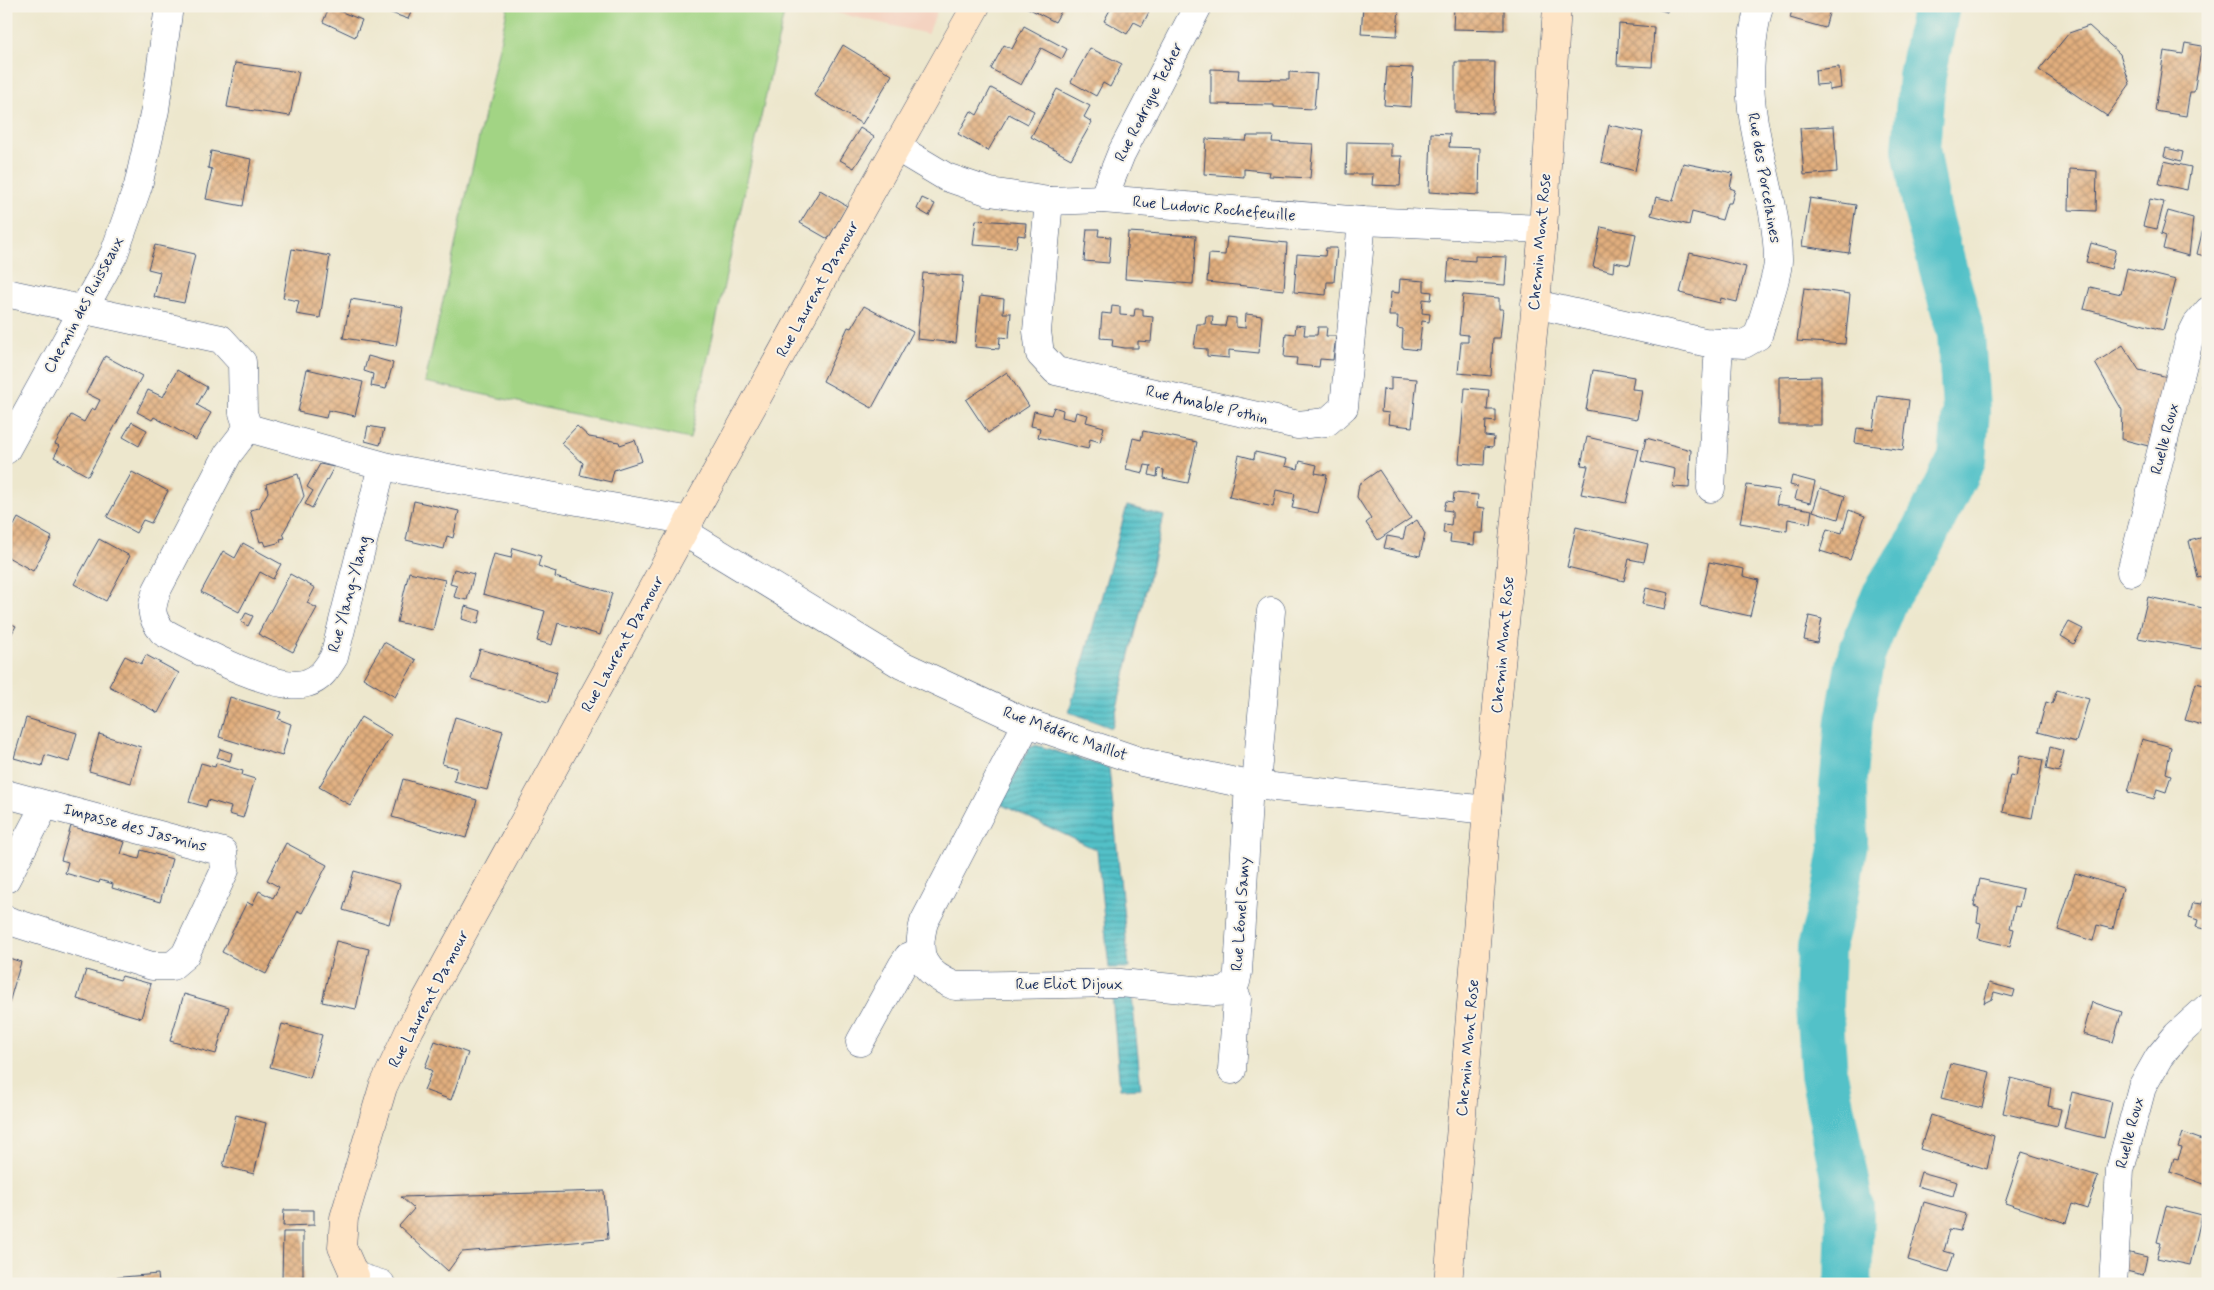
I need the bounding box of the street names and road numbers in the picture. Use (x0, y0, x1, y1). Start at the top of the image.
street label: Rue Rodrigue Techer (1110, 38, 1188, 165)
street label: Rue des Porcelaines (1742, 111, 1786, 245)
street label: Chemin Mont Rose (1524, 173, 1556, 311)
street label: Rue Ludovic Rochefeuille (1132, 191, 1296, 227)
street label: Rue Laurent Damour (772, 217, 864, 361)
street label: Chemin des Ruisseaux (39, 233, 129, 377)
street label: Rue Amable Pothin (1144, 381, 1270, 429)
street label: Ruelle Roux (2146, 401, 2184, 477)
street label: Rue Ylang-Ylang (323, 533, 375, 655)
street label: Rue Laurent Damour (577, 572, 669, 716)
street label: Chemin Mont Rose (1487, 576, 1519, 714)
street label: Rue Médéric Maillot (1000, 702, 1131, 766)
street label: Impasse des Jasmins (61, 799, 209, 857)
street label: Rue Léonel Samy (1227, 856, 1255, 972)
street label: Rue Laurent Damour (384, 926, 474, 1072)
street label: Rue Eliot Dijoux (1015, 974, 1123, 995)
street label: Chemin Mont Rose (1452, 979, 1484, 1117)
street label: Ruelle Roux (2111, 1095, 2149, 1171)

